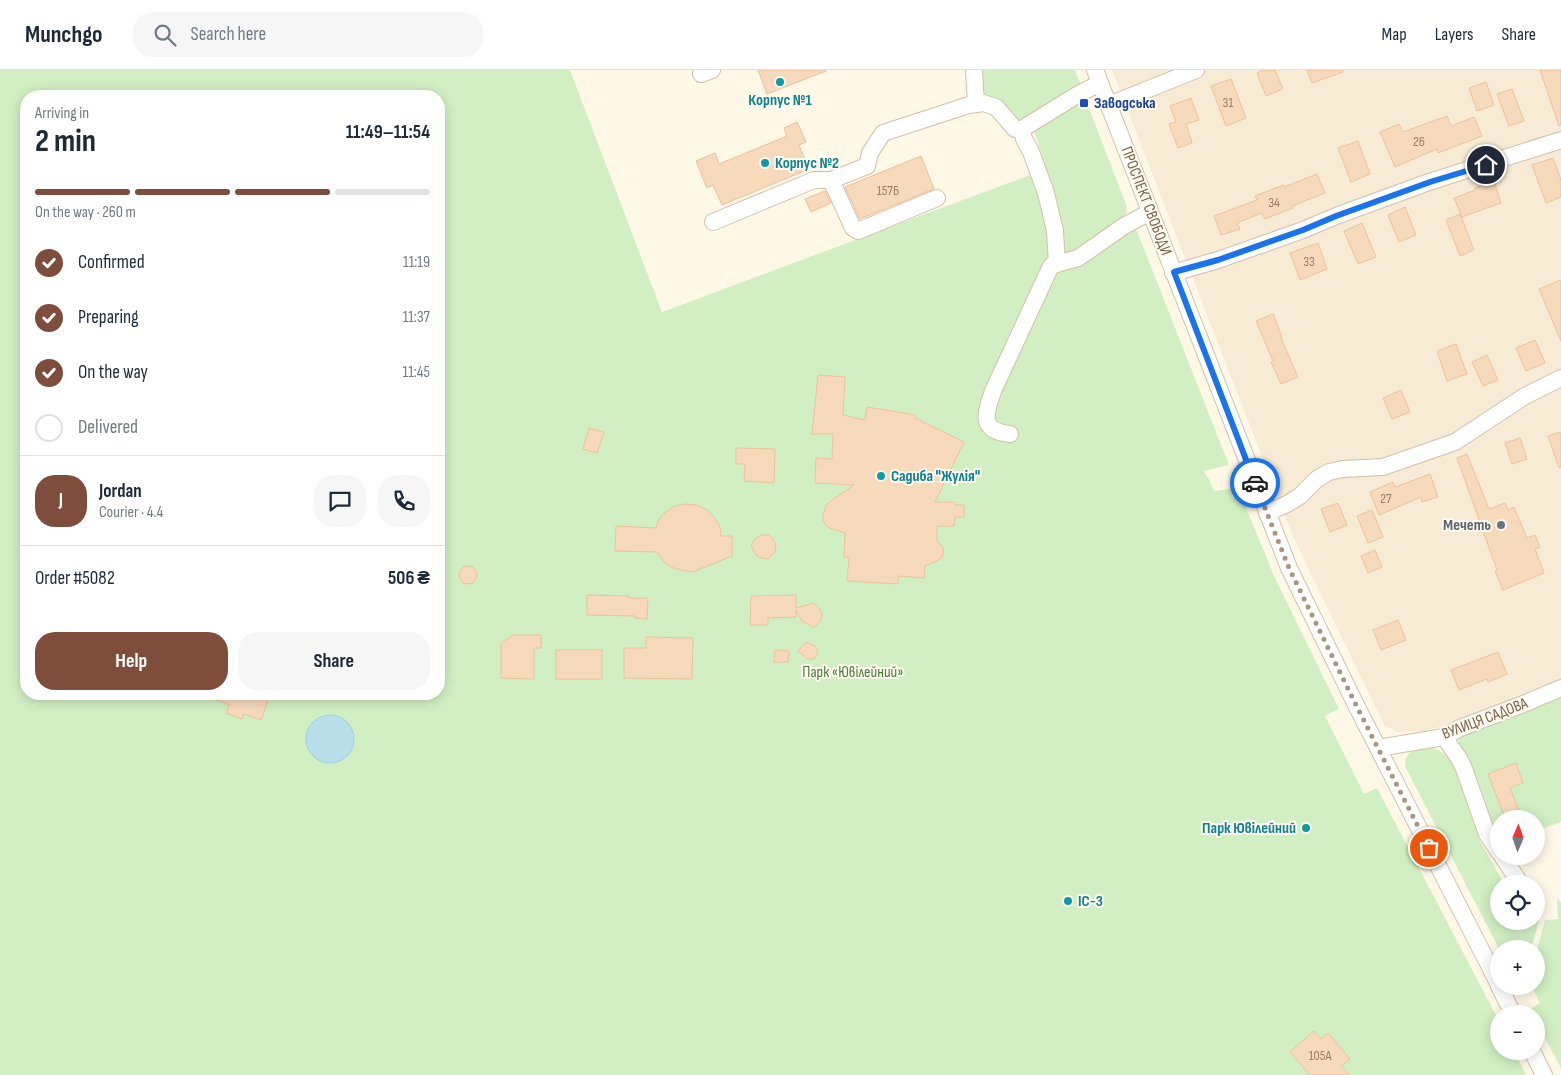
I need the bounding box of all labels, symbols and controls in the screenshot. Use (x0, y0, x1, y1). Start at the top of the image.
search box (133, 12, 483, 57)
text: Munchgo (25, 20, 103, 49)
icon: search (151, 21, 179, 49)
text: Search here (191, 23, 266, 46)
text: Map (1382, 24, 1407, 45)
text: Layers (1435, 24, 1474, 45)
text: Share (1502, 24, 1536, 45)
marker: Корпус №1 (774, 76, 786, 88)
place label: Корпус №1 (748, 91, 812, 110)
place label: Заводська (1094, 94, 1156, 113)
house number: 31 (1223, 94, 1233, 111)
marker: Заводська (1078, 97, 1090, 109)
text: Arriving in (35, 104, 89, 123)
text: 11:49–11:54 (346, 121, 430, 144)
text: 2 min (35, 122, 96, 161)
house number: 26 (1413, 133, 1425, 150)
street label: ПРОСПЕКТ СВОБОДИ (1117, 144, 1175, 258)
pin (1465, 144, 1507, 186)
icon: home (1472, 151, 1500, 179)
place label: Корпус №2 (775, 154, 839, 173)
marker: Корпус №2 (759, 157, 771, 169)
house number: 157Б (877, 182, 899, 199)
house number: 34 (1268, 194, 1280, 211)
text: On the way · 260 m (35, 203, 136, 222)
icon: check (35, 249, 63, 277)
text: Confirmed (78, 251, 145, 274)
text: 11:19 (403, 253, 430, 272)
house number: 33 (1303, 253, 1315, 270)
icon: check (35, 304, 63, 332)
text: Preparing (78, 306, 139, 329)
text: 11:37 (403, 308, 430, 327)
icon: check (35, 359, 63, 387)
text: On the way (78, 361, 148, 384)
text: 11:45 (403, 363, 430, 382)
text: Delivered (78, 416, 138, 439)
courier (1230, 458, 1280, 508)
place label: Садиба "Жулія" (891, 467, 980, 486)
icon: car (1241, 469, 1269, 497)
marker: Садиба "Жулія" (875, 470, 887, 482)
button: chat (314, 475, 366, 527)
button: phone (378, 475, 430, 527)
text: Jordan (99, 480, 142, 503)
text: J (59, 489, 63, 512)
house number: 27 (1380, 490, 1392, 507)
text: Courier · 4.4 (99, 503, 163, 522)
place label: Мечеть (1443, 516, 1491, 535)
marker: Мечеть (1495, 519, 1507, 531)
text: Order #5082 (35, 567, 115, 590)
text: 506 ₴ (388, 567, 430, 590)
button: Help (35, 632, 228, 690)
button: Share (238, 632, 430, 690)
park label: Парк «Ювілейний» (802, 663, 904, 682)
street label: ВУЛИЦЯ САДОВА (1439, 694, 1531, 744)
north arrow (1490, 810, 1545, 865)
map controls (1490, 810, 1545, 1060)
place label: Парк Ювілейний (1202, 819, 1296, 838)
marker: Парк Ювілейний (1300, 822, 1312, 834)
pin (1408, 827, 1450, 869)
icon: bag (1415, 834, 1443, 862)
button: locate (1490, 875, 1545, 930)
place label: ІС-3 (1078, 892, 1103, 911)
marker: ІС-3 (1062, 895, 1074, 907)
button: + (1490, 940, 1545, 995)
button: − (1490, 1005, 1545, 1060)
house number: 105А (1309, 1047, 1332, 1064)

